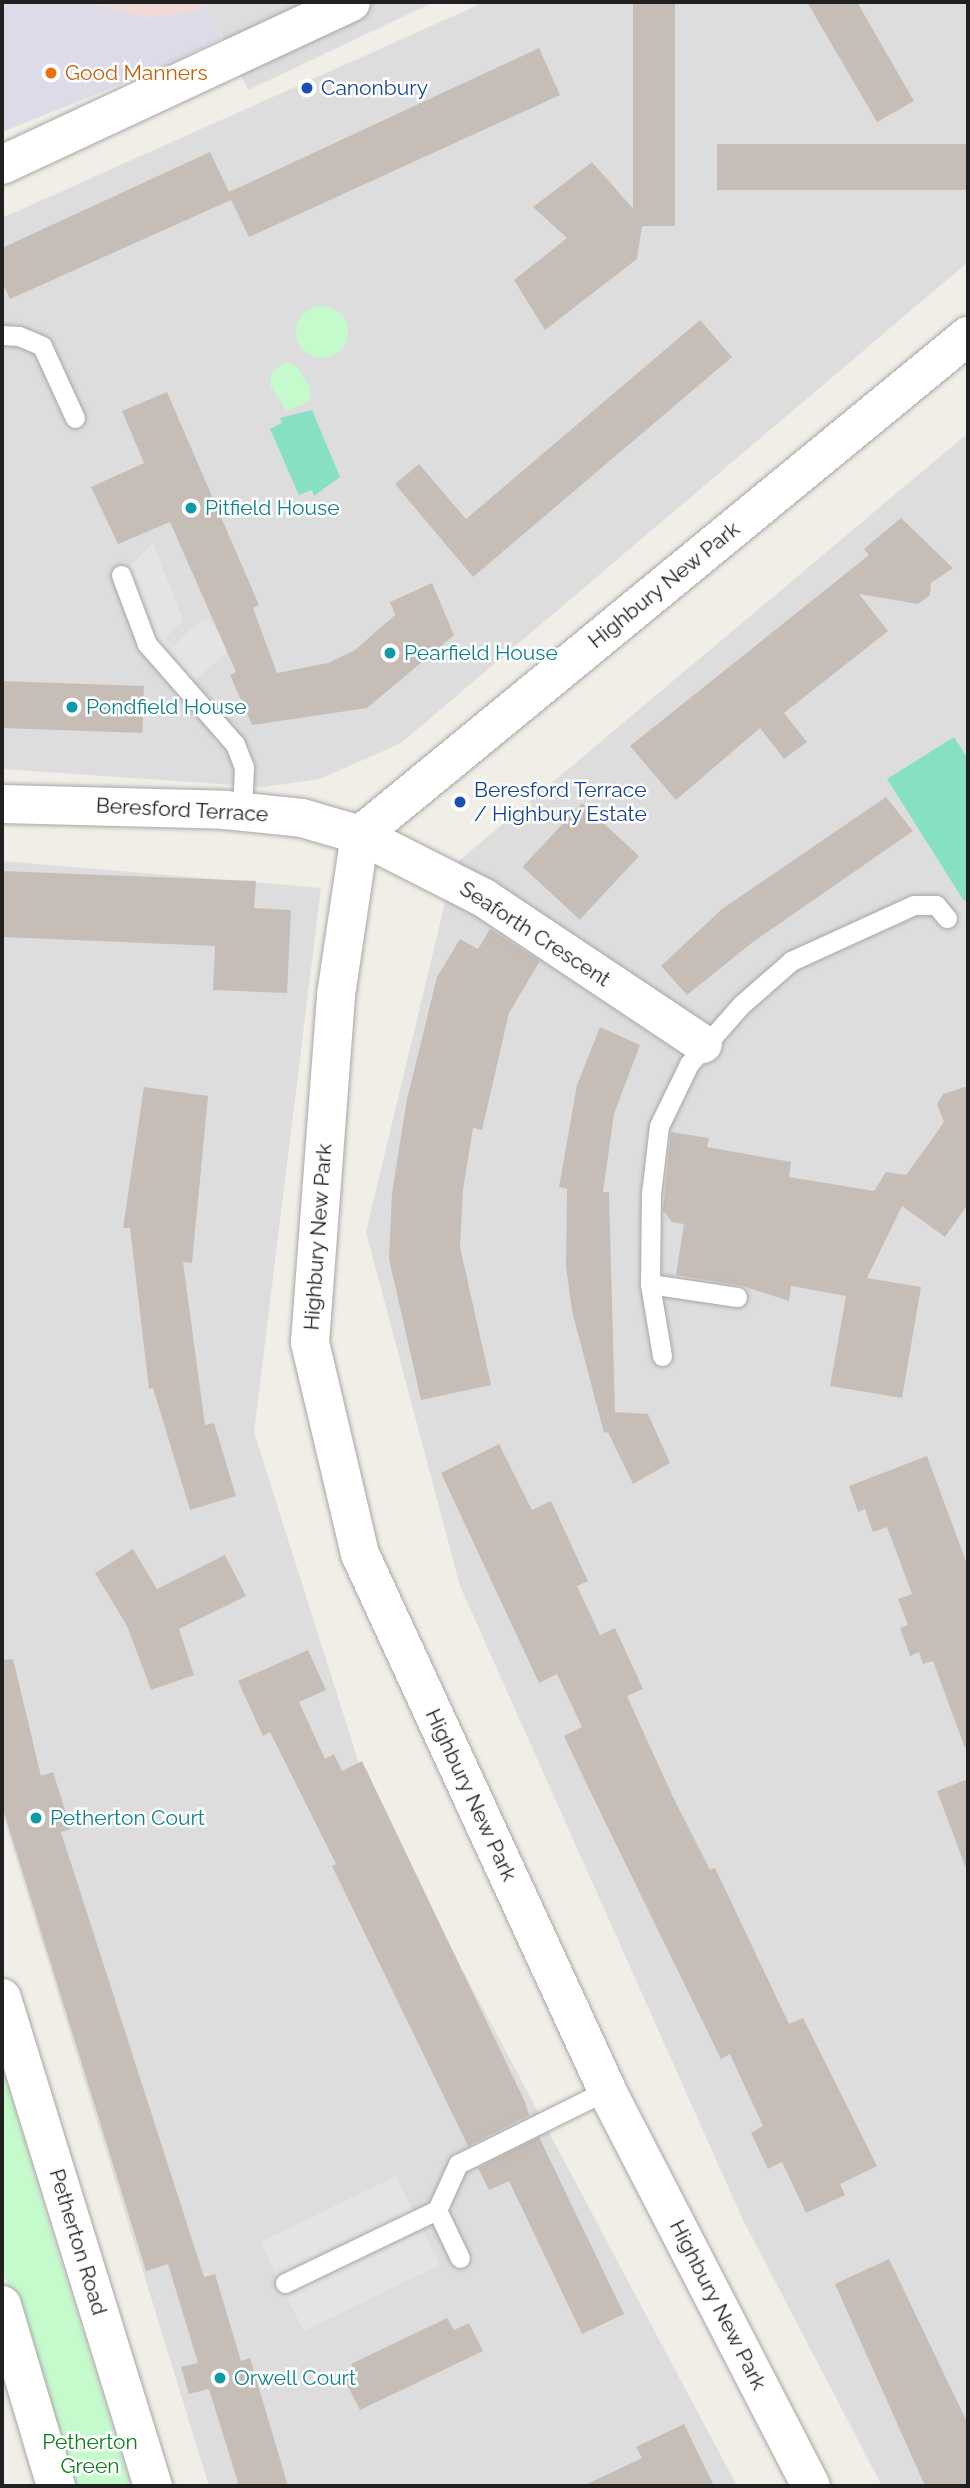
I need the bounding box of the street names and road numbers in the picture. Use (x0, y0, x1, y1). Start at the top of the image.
street label: Highbury New Park (583, 516, 745, 654)
street label: Beresford Terrace (95, 793, 269, 827)
street label: Seaforth Crescent (455, 876, 615, 992)
street label: Highbury New Park (299, 1142, 337, 1332)
street label: Highbury New Park (420, 1704, 522, 1886)
street label: Petherton Road (44, 2166, 112, 2318)
street label: Highbury New Park (664, 2215, 772, 2395)

